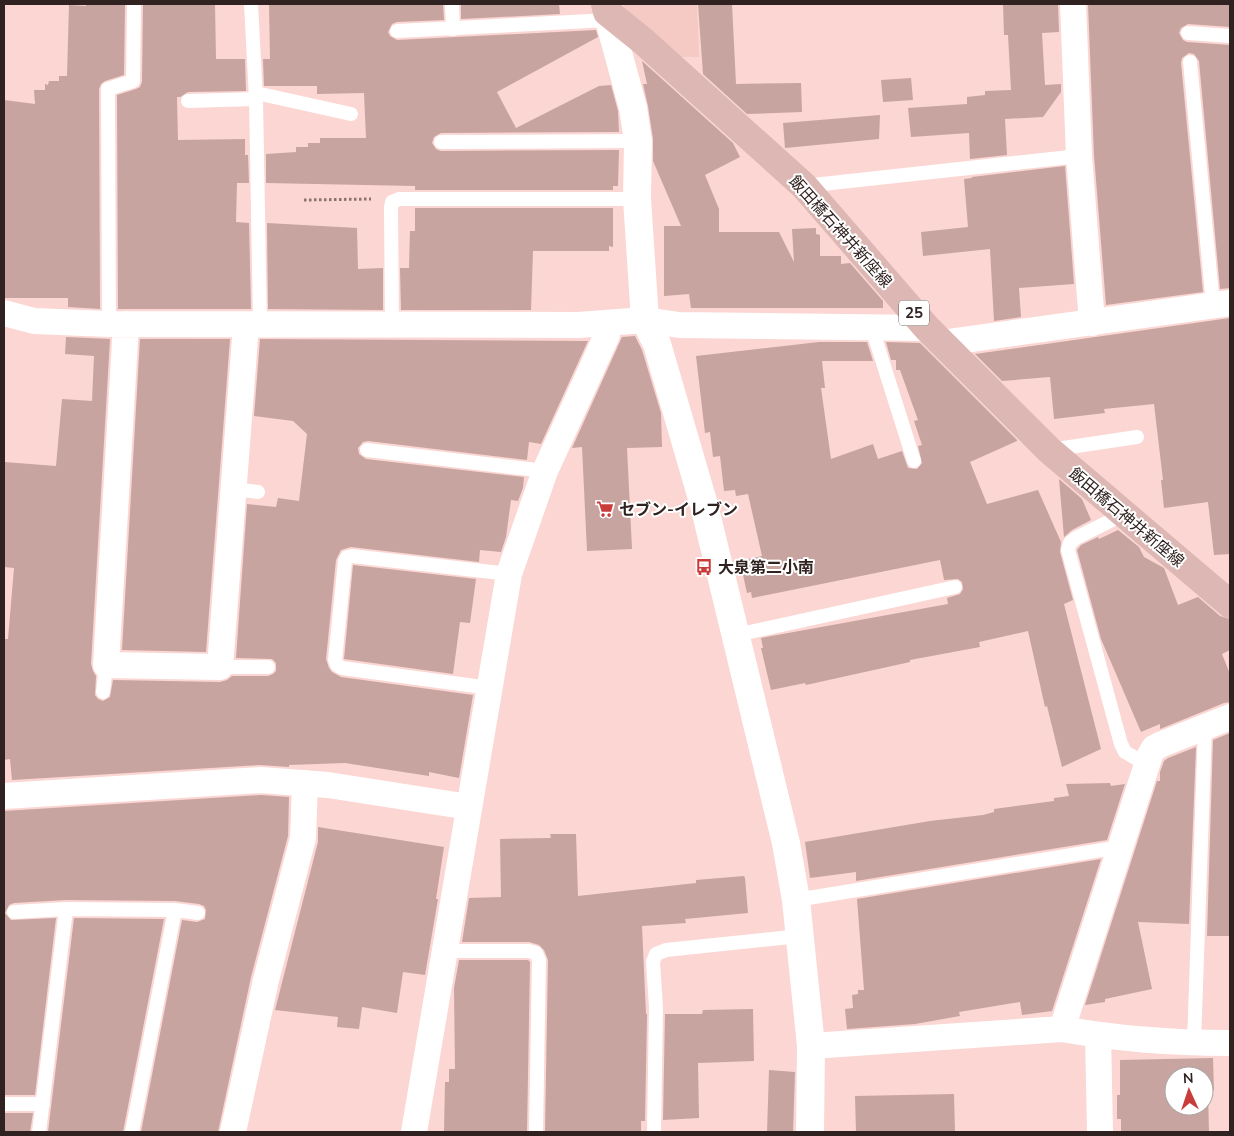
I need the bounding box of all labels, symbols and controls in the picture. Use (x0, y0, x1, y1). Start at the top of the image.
street label: 飯田橋石神井新座線 (784, 171, 897, 293)
road number: 25 (899, 300, 929, 326)
street label: 飯田橋石神井新座線 (1064, 463, 1189, 572)
supermarket icon: セブン-イレブン (595, 499, 615, 519)
place label: セブン-イレブン (619, 499, 738, 521)
bus stop icon: 大泉第二小南 (694, 557, 714, 577)
place label: 大泉第二小南 (718, 557, 814, 579)
north arrow (1164, 1066, 1214, 1116)
text: N (1183, 1069, 1194, 1088)

